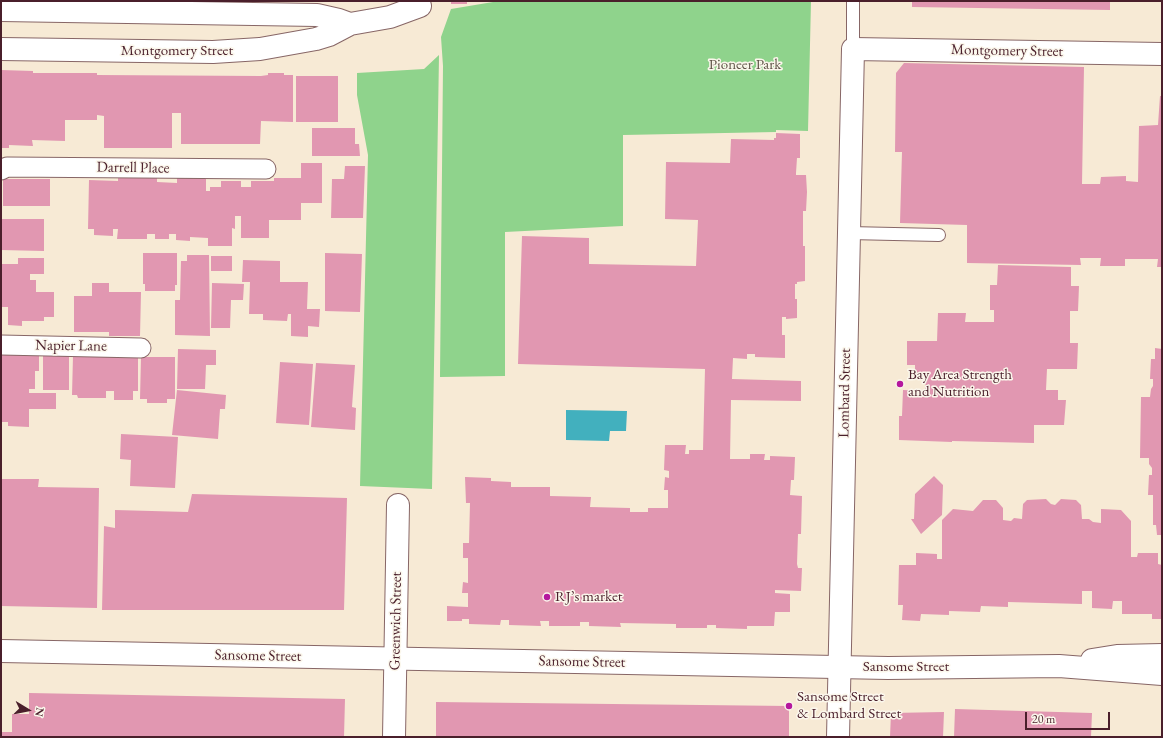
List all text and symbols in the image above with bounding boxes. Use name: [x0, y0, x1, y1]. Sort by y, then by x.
street label: Montgomery Street: [951, 41, 1063, 61]
street label: Montgomery Street: [121, 42, 233, 60]
park label: Pioneer Park: [709, 56, 781, 74]
street label: Darrell Place: [96, 158, 170, 178]
street label: Napier Lane: [35, 336, 107, 356]
street label: Lombard Street: [835, 348, 855, 438]
place label: Bay Area Strength and Nutrition: [908, 366, 1012, 401]
marker: Bay Area Strength and Nutrition: [895, 379, 905, 389]
street label: Greenwich Street: [386, 571, 406, 671]
place label: RJ’s market: [555, 588, 623, 606]
marker: RJ’s market: [542, 592, 552, 602]
street label: Sansome Street: [215, 646, 301, 666]
street label: Sansome Street: [539, 652, 625, 672]
street label: Sansome Street: [863, 658, 949, 676]
place label: Sansome Street & Lombard Street: [797, 688, 901, 723]
north arrow: [8, 690, 48, 730]
marker: Sansome Street & Lombard Street: [784, 701, 794, 711]
scale bar: [1027, 704, 1112, 730]
text: N: [32, 706, 47, 718]
text: 20 m: [1032, 711, 1055, 727]

